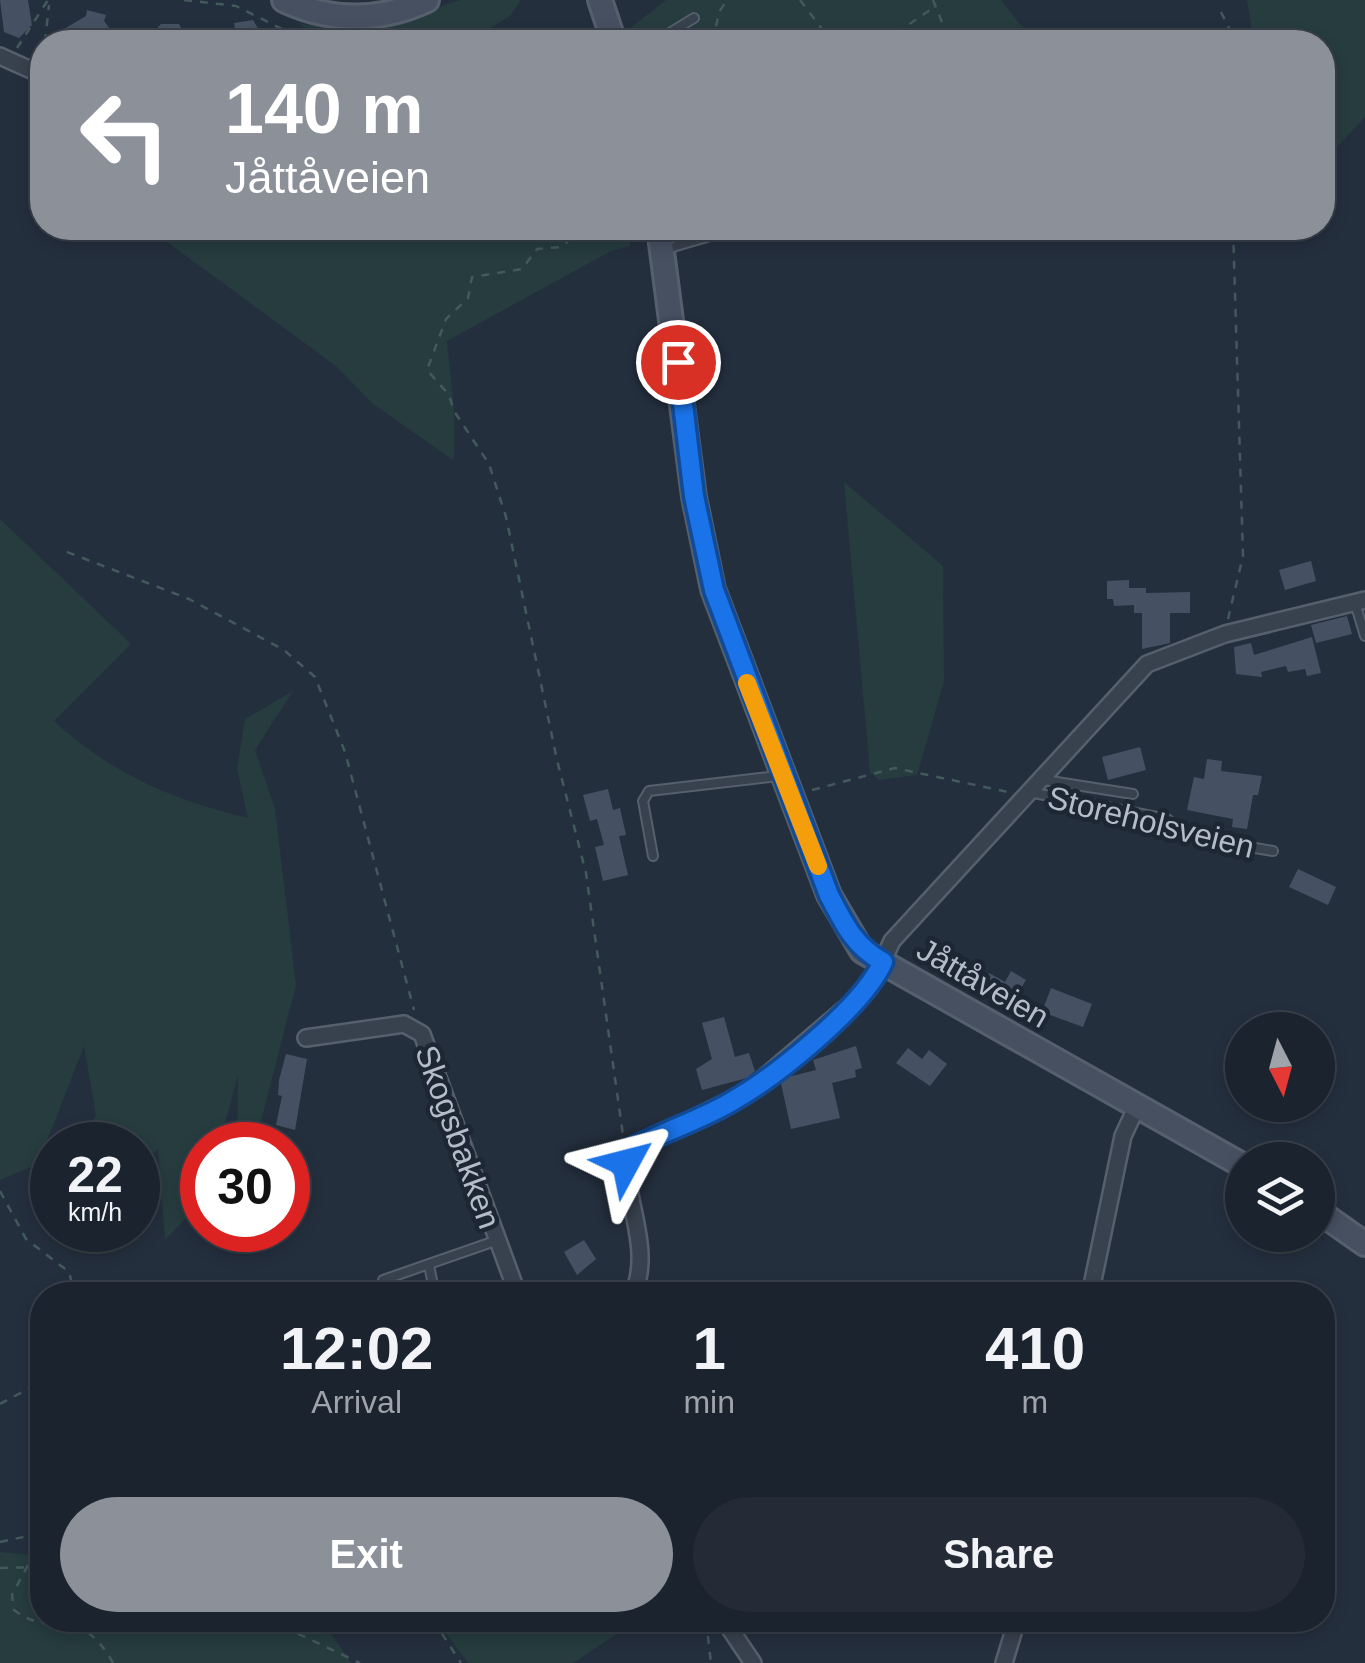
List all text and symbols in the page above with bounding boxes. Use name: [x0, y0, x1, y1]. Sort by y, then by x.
icon: left: [60, 70, 190, 200]
text: 140 m: [225, 70, 423, 148]
text: Jåttåveien: [225, 152, 430, 203]
pin: [636, 320, 721, 405]
icon: arrive: [651, 335, 706, 390]
street label: Storeholsveien: [1044, 779, 1258, 865]
street label: Jåttåveien: [911, 931, 1055, 1035]
north arrow: [1225, 1012, 1335, 1122]
map controls: [1225, 1012, 1335, 1252]
street label: Skogsbakken: [408, 1041, 508, 1233]
position arrow: [574, 1111, 678, 1215]
speed limit sign: 30: [180, 1122, 310, 1252]
button: layers: [1225, 1142, 1335, 1252]
text: 22: [67, 1147, 123, 1203]
text: km/h: [68, 1198, 122, 1226]
text: 12:02: [280, 1315, 433, 1382]
text: 1: [692, 1315, 726, 1382]
text: 410: [985, 1315, 1085, 1382]
text: Arrival: [311, 1384, 402, 1420]
text: min: [683, 1384, 735, 1420]
text: m: [1022, 1384, 1048, 1420]
button: Exit: [60, 1497, 673, 1612]
button: Share: [693, 1497, 1305, 1612]

